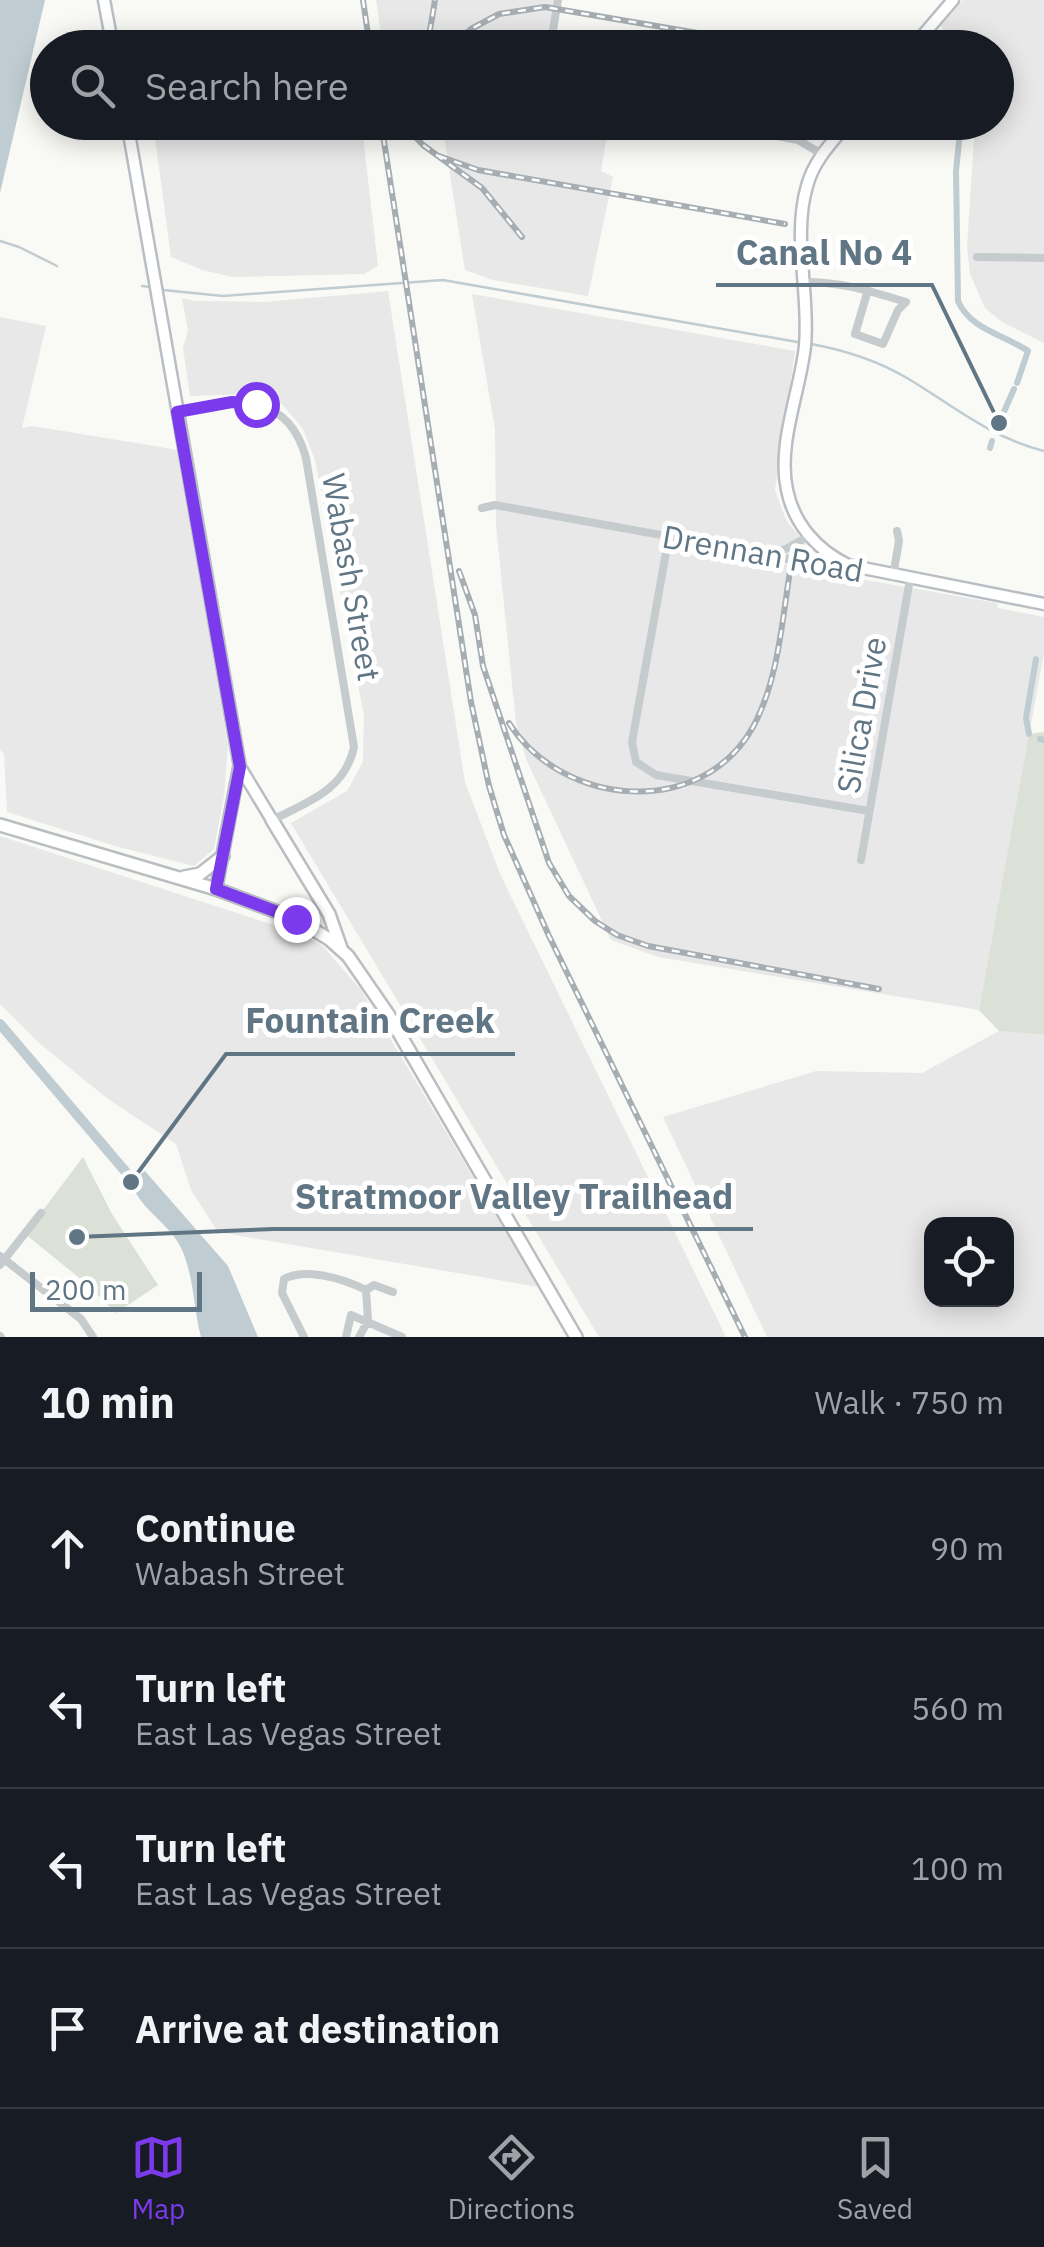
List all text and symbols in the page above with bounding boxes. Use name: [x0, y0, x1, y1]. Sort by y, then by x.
search box: [30, 30, 1014, 140]
icon: search: [65, 58, 120, 113]
text: Search here: [145, 61, 349, 110]
callout: Canal No 4: [716, 220, 932, 285]
text: Canal No 4: [736, 229, 912, 275]
route start: [234, 382, 280, 428]
street label: Wabash Street: [313, 470, 391, 684]
street label: Drennan Road: [659, 515, 867, 591]
street label: Silica Drive: [827, 633, 895, 797]
route end: [274, 897, 320, 943]
callout: Fountain Creek: [226, 989, 515, 1054]
text: Fountain Creek: [245, 997, 496, 1043]
callout: Stratmoor Valley Trailhead: [274, 1164, 753, 1229]
text: Stratmoor Valley Trailhead: [295, 1173, 733, 1219]
map controls: [924, 1217, 1014, 1307]
button: locate: [924, 1217, 1014, 1307]
scale bar: [30, 1267, 202, 1312]
text: 200 m: [45, 1271, 126, 1308]
text: 10 min: [40, 1375, 175, 1430]
text: Walk · 750 m: [815, 1381, 1004, 1423]
text: Continue: [135, 1503, 296, 1552]
icon: ahead: [40, 1521, 95, 1576]
text: 90 m: [930, 1527, 1004, 1569]
text: Wabash Street: [135, 1552, 345, 1594]
text: Turn left: [135, 1663, 286, 1712]
icon: left: [40, 1681, 95, 1736]
text: 560 m: [911, 1687, 1004, 1729]
text: East Las Vegas Street: [135, 1712, 442, 1754]
text: Turn left: [135, 1823, 286, 1872]
icon: left: [40, 1841, 95, 1896]
text: 100 m: [911, 1847, 1004, 1889]
text: East Las Vegas Street: [135, 1872, 442, 1914]
icon: arrive: [40, 2001, 95, 2056]
text: Arrive at destination: [135, 2004, 500, 2053]
tab: Map: [131, 2130, 186, 2227]
tab: Directions: [448, 2130, 575, 2227]
tab: Saved: [837, 2130, 913, 2227]

